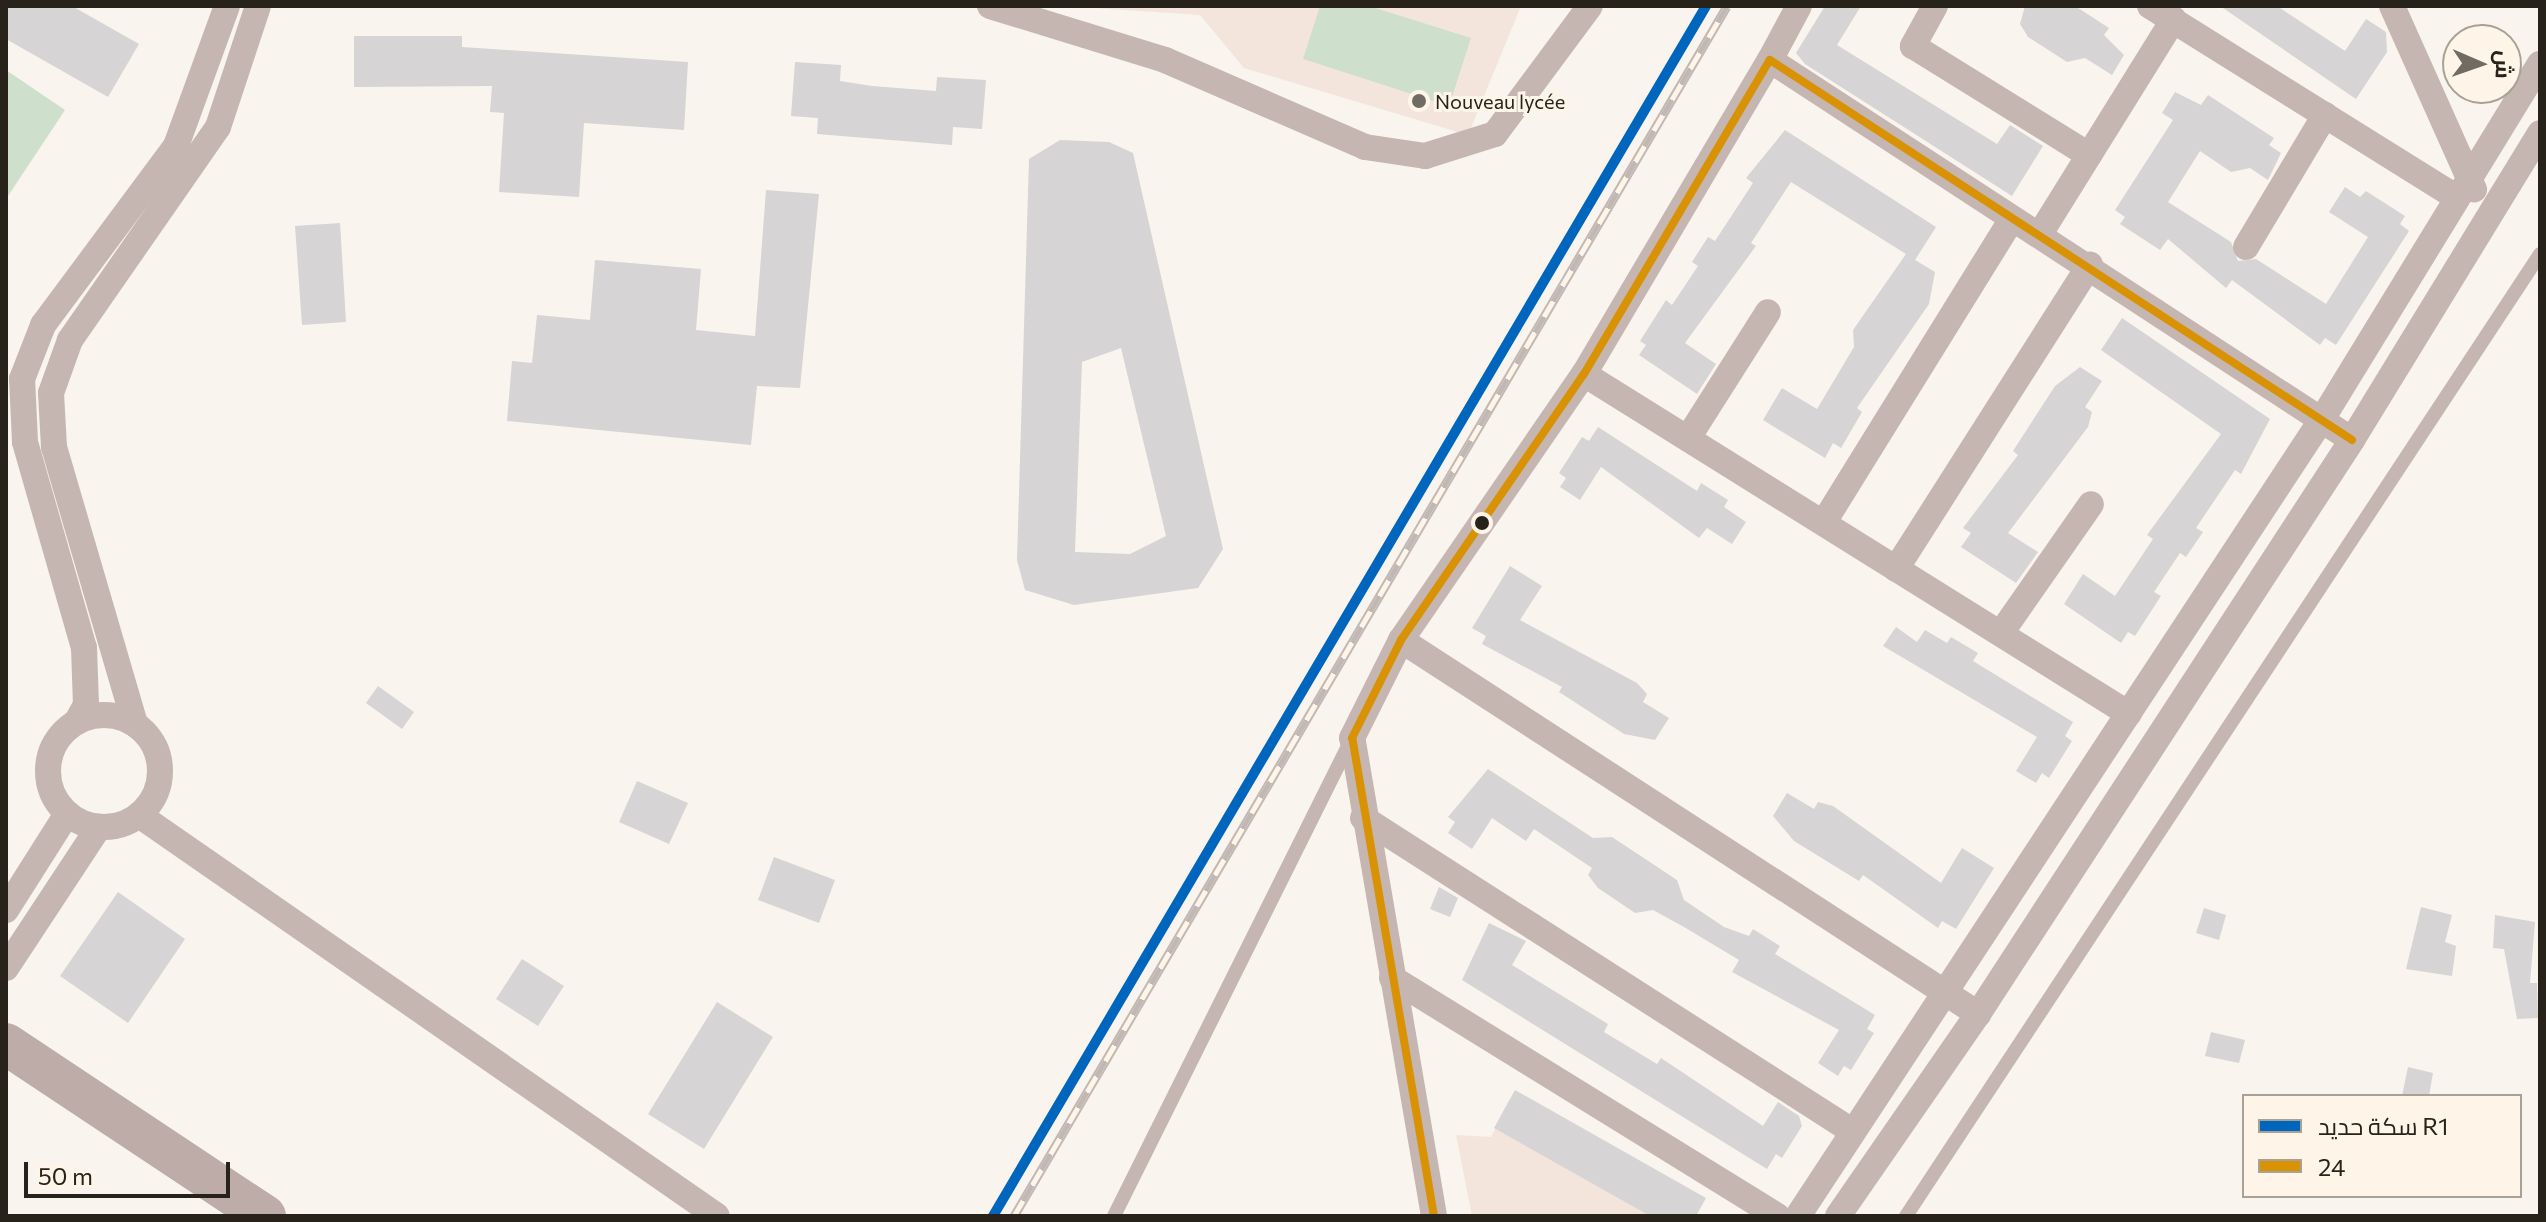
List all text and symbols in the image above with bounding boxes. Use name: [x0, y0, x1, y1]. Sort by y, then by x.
north arrow: [2442, 24, 2522, 104]
text: ش: [2491, 50, 2518, 79]
place label: Nouveau lycée: [1435, 89, 1565, 113]
marker: Nouveau lycée: [1410, 92, 1428, 110]
unlabelled marker: [1474, 515, 1490, 531]
legend: [2242, 1094, 2522, 1198]
text: سكة حديد R1: [2318, 1111, 2448, 1140]
scale bar: [28, 1146, 234, 1196]
text: 24: [2318, 1152, 2345, 1181]
text: 50 m: [38, 1161, 93, 1190]

